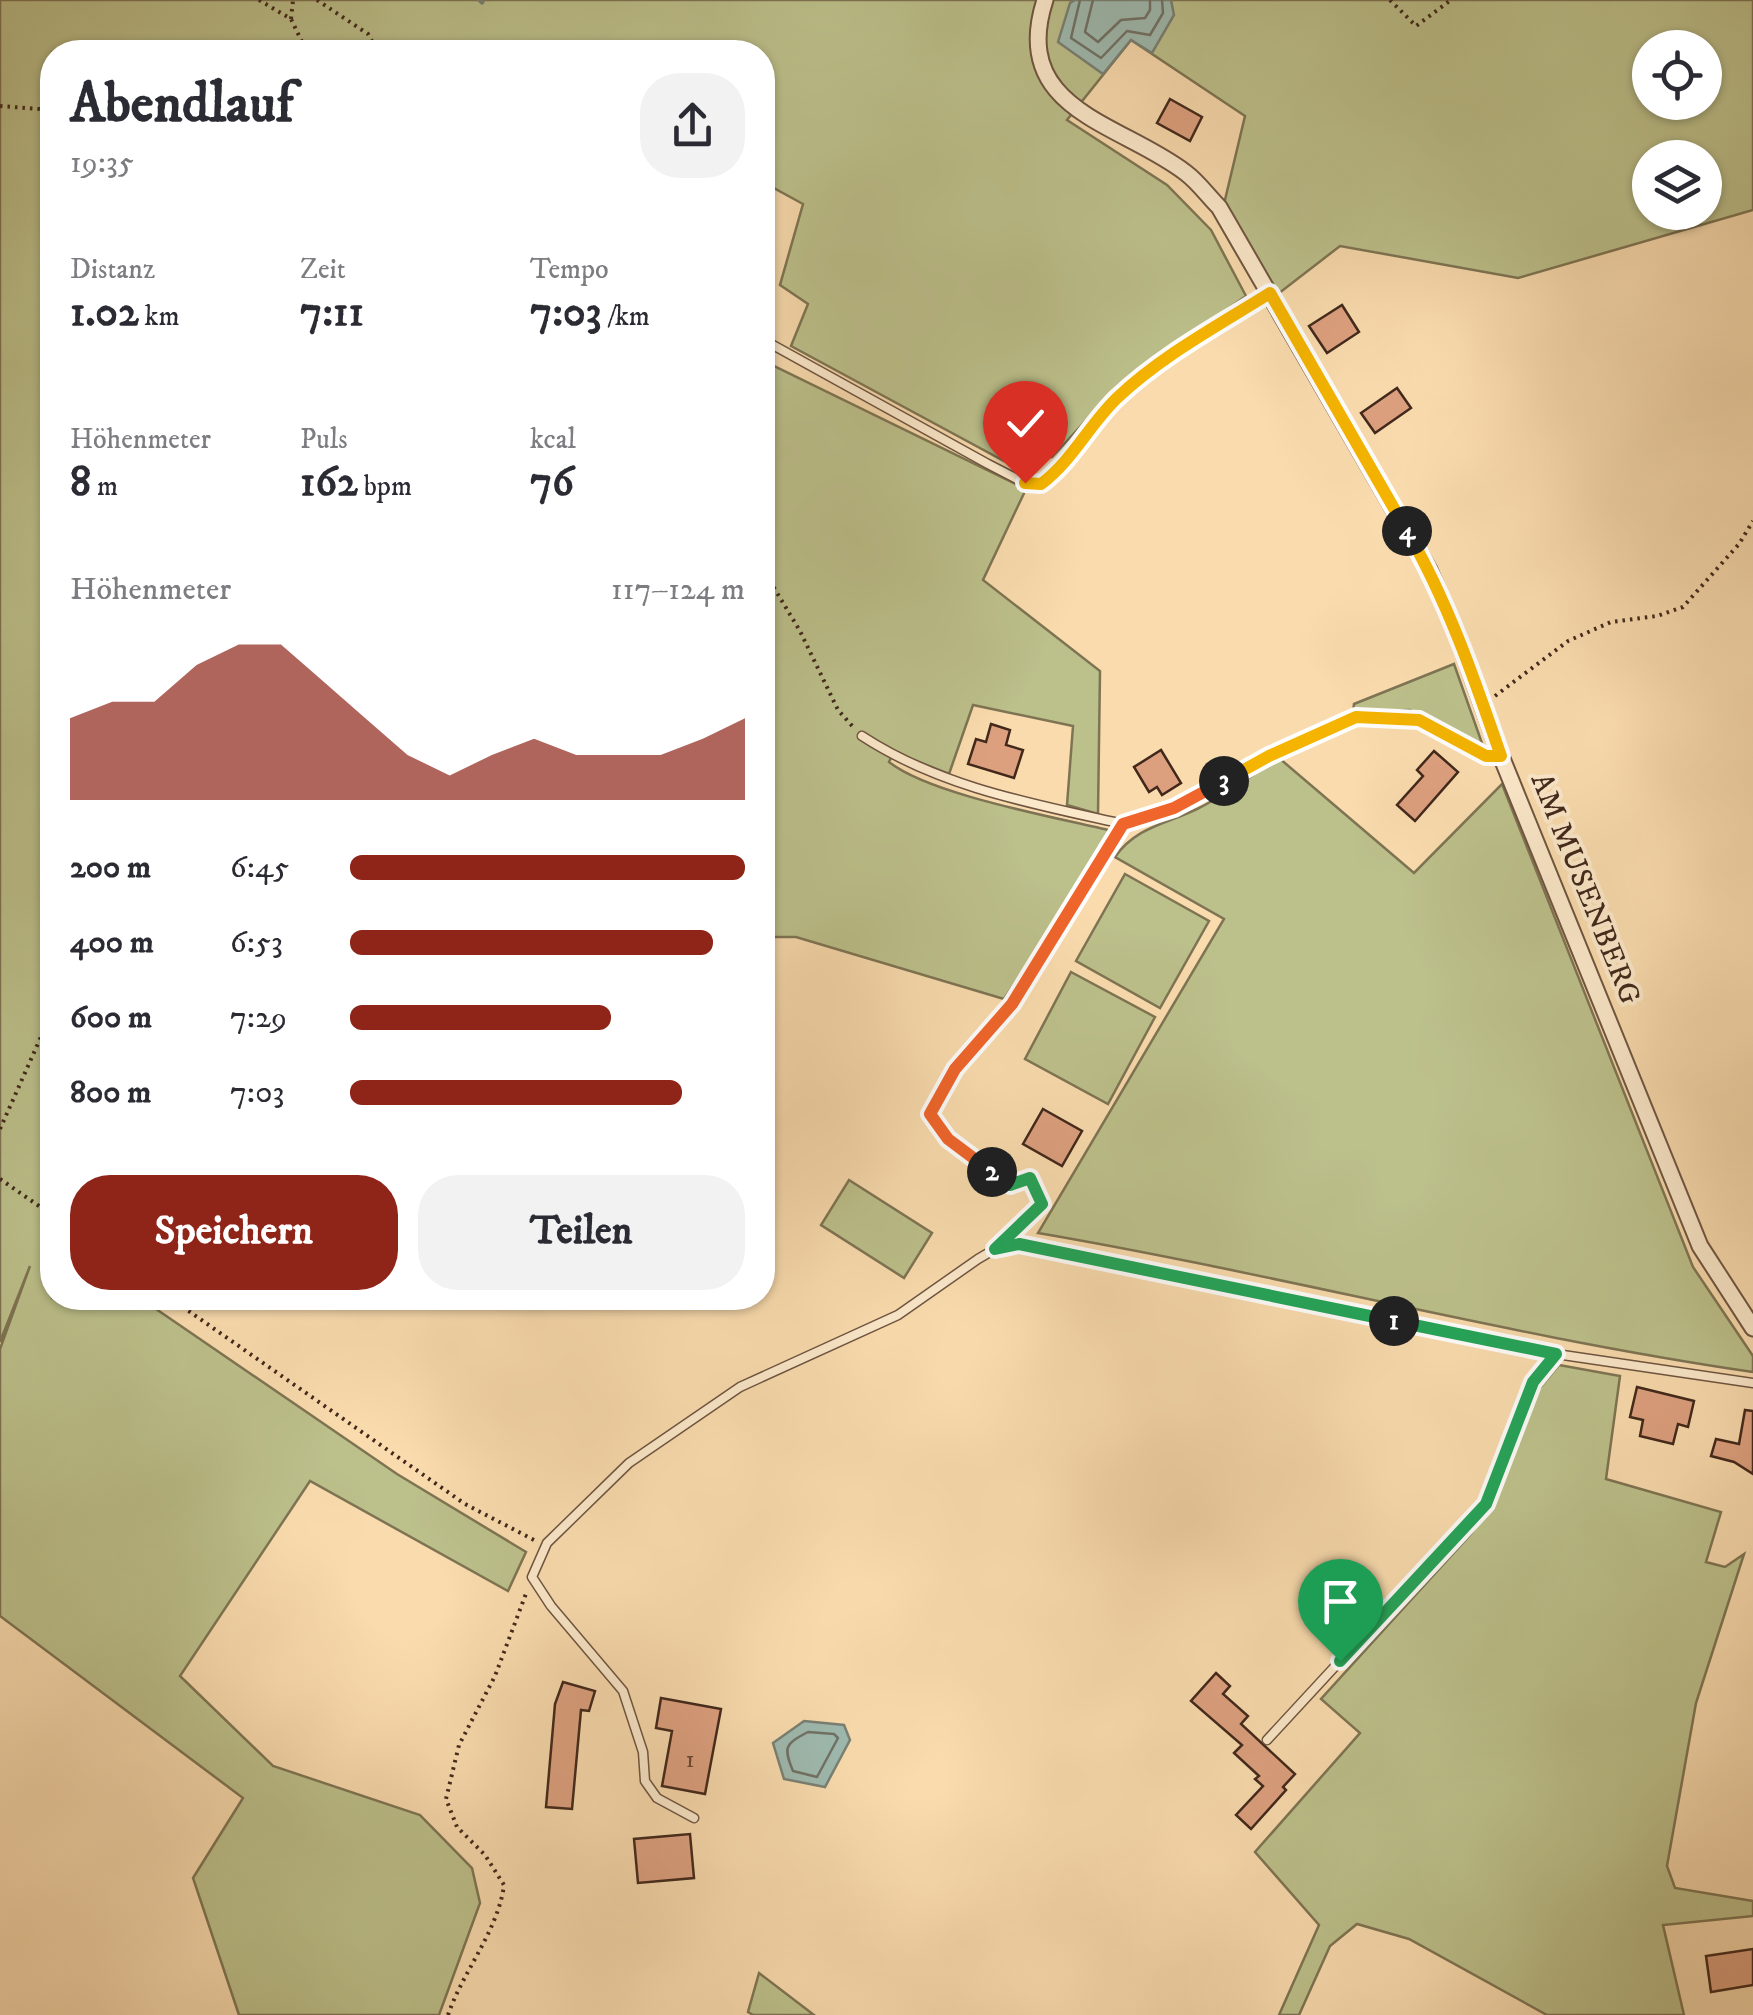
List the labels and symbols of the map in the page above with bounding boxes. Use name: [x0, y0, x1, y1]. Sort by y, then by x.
pin: [983, 381, 1068, 484]
pin: 4: [1382, 506, 1432, 556]
pin: 3: [1199, 756, 1249, 806]
street label: AM MUSENBERG: [1522, 768, 1648, 1010]
pin: 2: [967, 1147, 1017, 1197]
pin: 1: [1369, 1296, 1419, 1346]
pin: [1298, 1559, 1383, 1662]
house number: 1: [685, 1744, 695, 1775]

